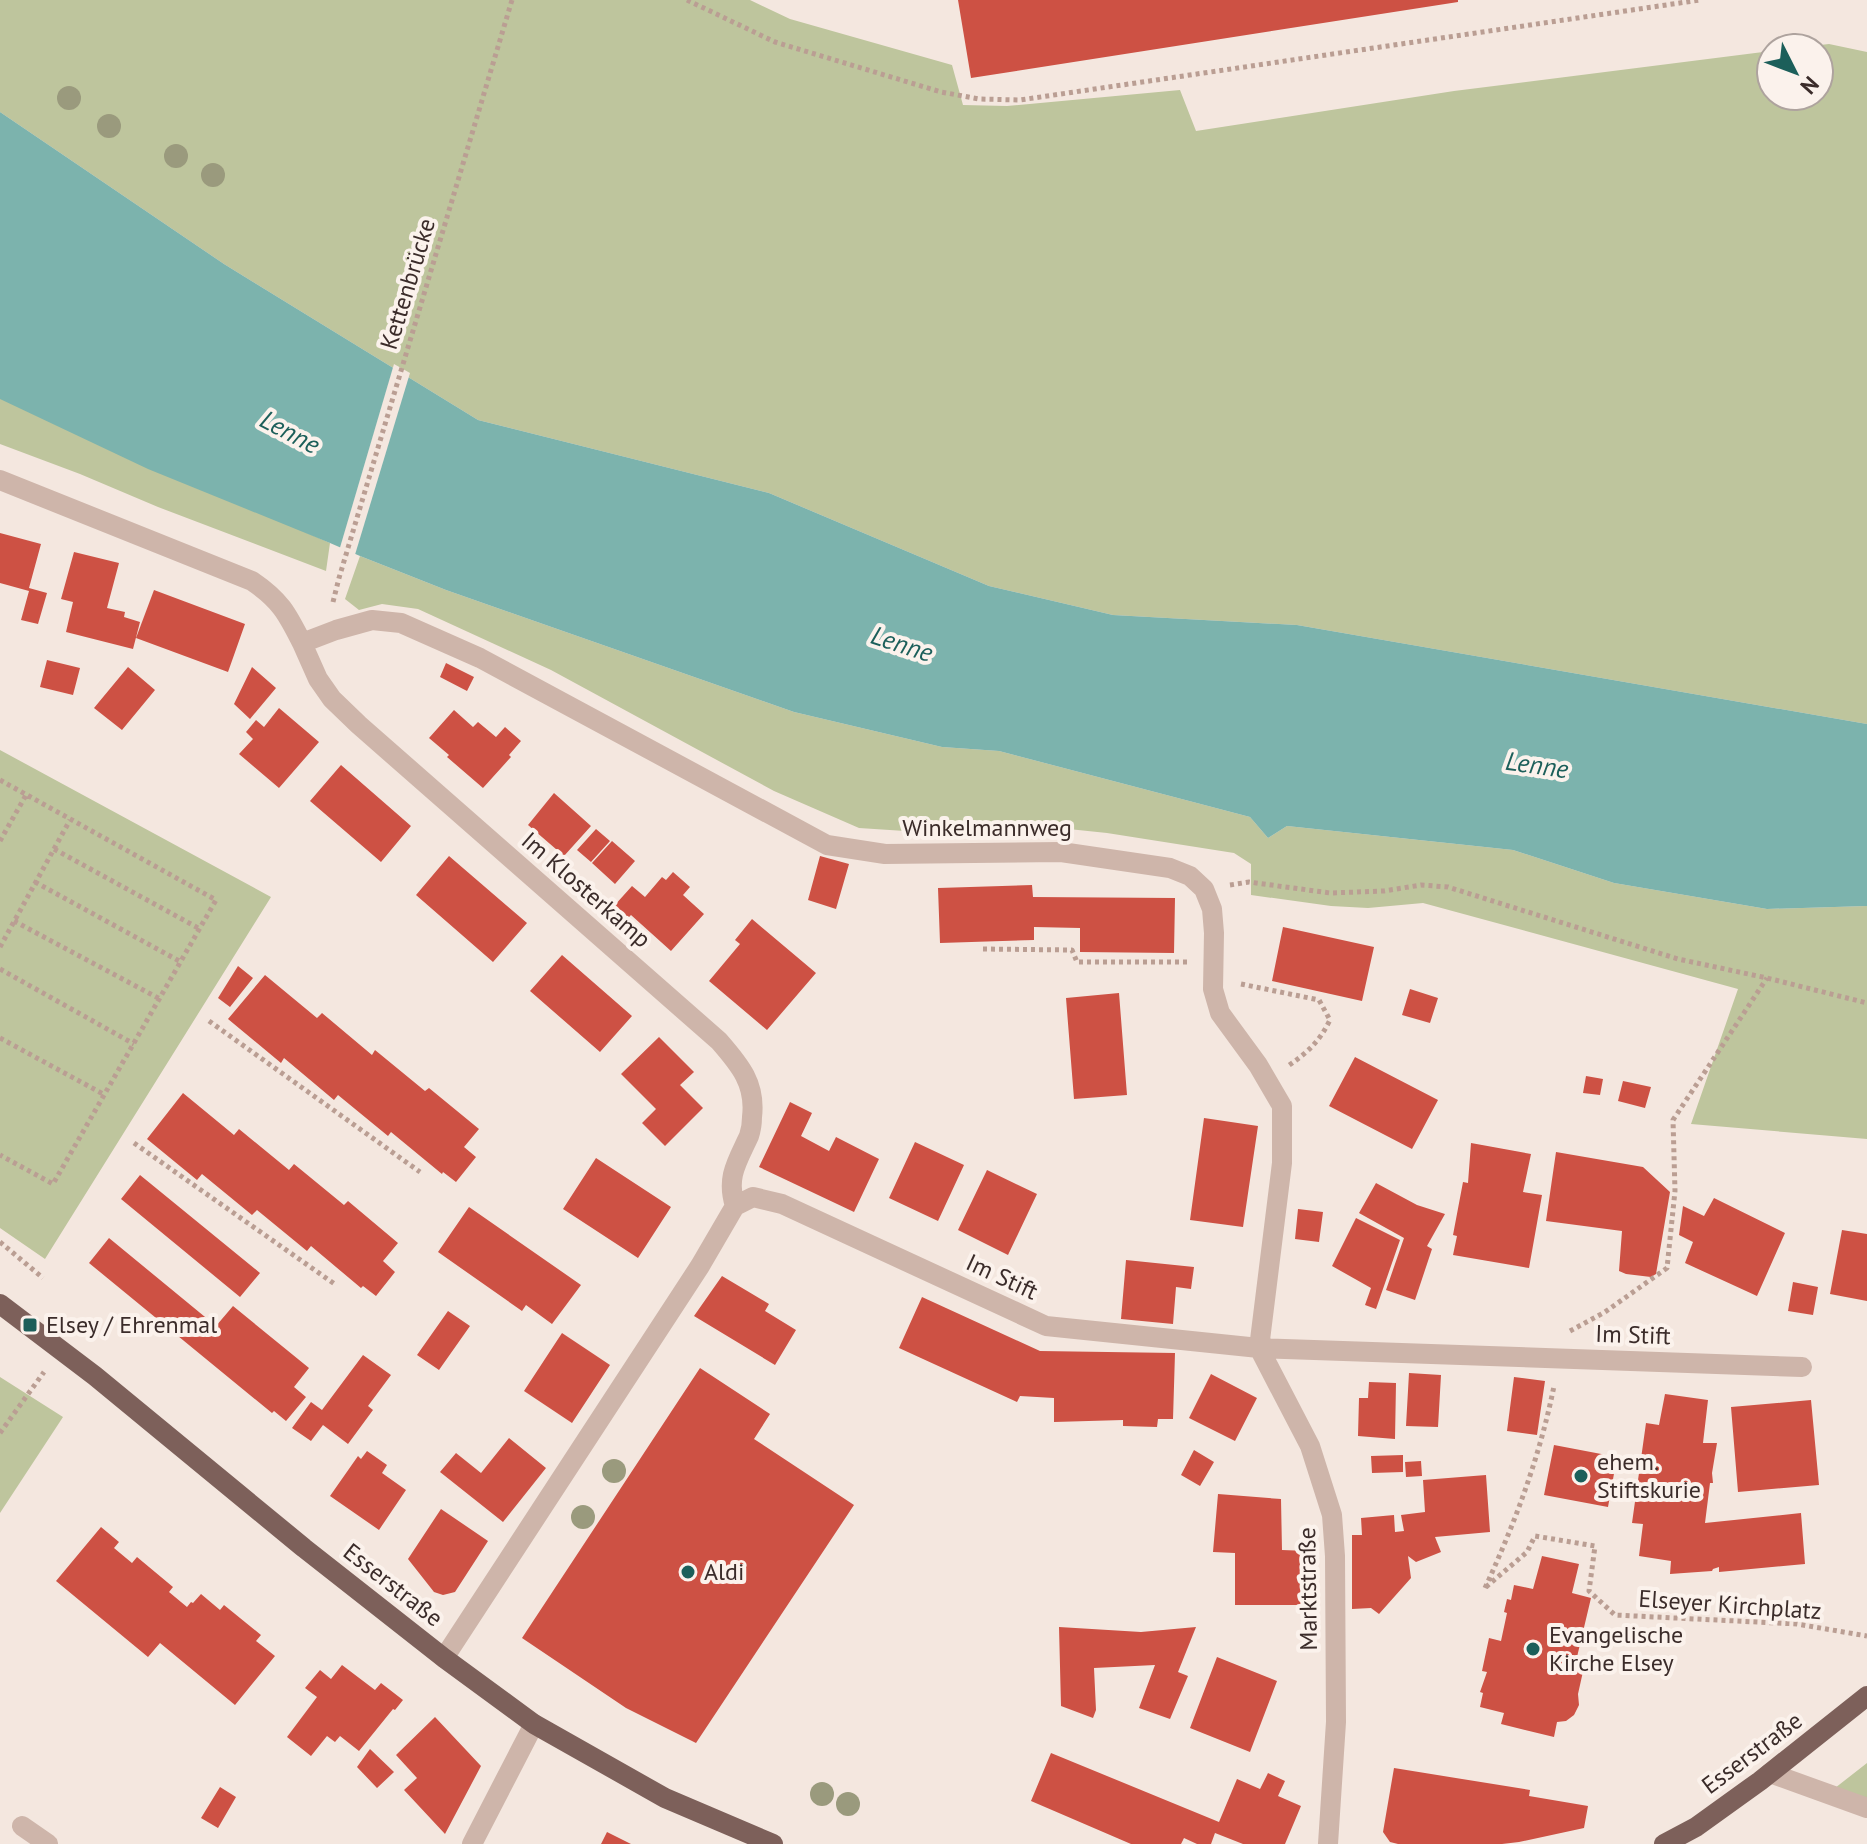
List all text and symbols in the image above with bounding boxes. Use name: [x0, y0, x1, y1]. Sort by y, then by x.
north arrow: [1755, 32, 1835, 112]
text: N: [1795, 71, 1825, 100]
street label: Kettenbrücke: [373, 215, 442, 353]
water label: Lenne: [255, 402, 326, 461]
water label: Lenne: [867, 618, 937, 669]
water label: Lenne: [1504, 744, 1571, 785]
street label: Winkelmannweg: [902, 812, 1072, 843]
street label: Im Klosterkamp: [515, 825, 657, 954]
street label: Im Stift: [961, 1247, 1043, 1307]
place label: Elsey / Ehrenmal: [46, 1309, 217, 1340]
marker: Elsey / Ehrenmal: [21, 1316, 39, 1334]
street label: Im Stift: [1595, 1318, 1671, 1351]
place label: ehem. Stiftskurie: [1597, 1446, 1701, 1505]
marker: ehem. Stiftskurie: [1572, 1467, 1590, 1485]
street label: Marktstraße: [1291, 1527, 1324, 1651]
street label: Esserstraße: [337, 1536, 449, 1633]
place label: Aldi: [704, 1556, 744, 1587]
marker: Aldi: [679, 1563, 697, 1581]
street label: Elseyer Kirchplatz: [1638, 1583, 1823, 1626]
place label: Evangelische Kirche Elsey: [1549, 1619, 1683, 1678]
marker: Evangelische Kirche Elsey: [1524, 1640, 1542, 1658]
street label: Esserstraße: [1695, 1705, 1808, 1801]

